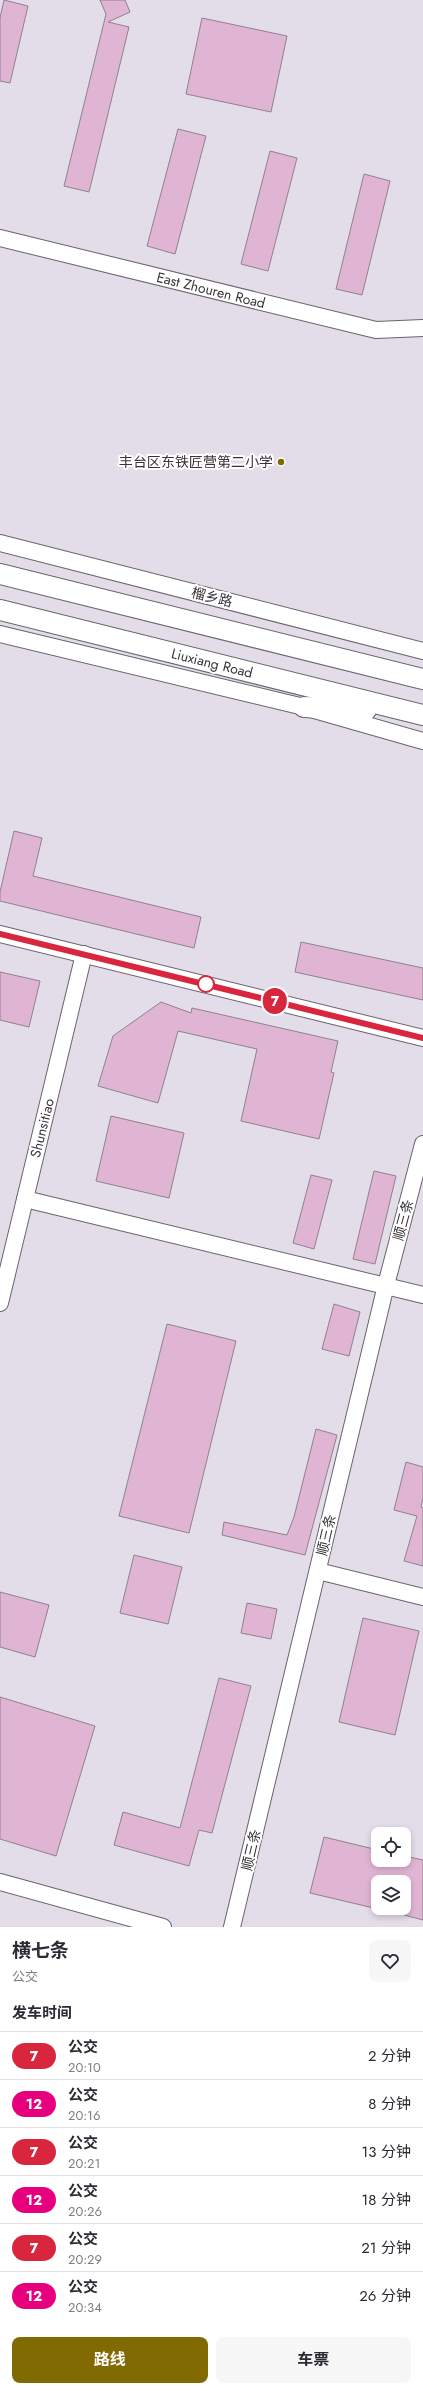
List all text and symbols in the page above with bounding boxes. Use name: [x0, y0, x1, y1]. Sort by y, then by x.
street label: East Zhouren Road: [155, 267, 267, 313]
place label: 丰台区东铁匠营第二小学: [119, 452, 273, 472]
marker: 丰台区东铁匠营第二小学: [276, 457, 286, 467]
street label: 榴乡路: [189, 582, 235, 612]
street label: Liuxiang Road: [169, 643, 255, 683]
unlabelled marker: [197, 975, 215, 993]
line badge: 7: [262, 988, 288, 1014]
text: 7: [271, 991, 279, 1011]
street label: Shunsitiao: [25, 1096, 59, 1160]
street label: 顺三条: [388, 1197, 418, 1243]
street label: 顺三条: [312, 1512, 340, 1558]
street label: 顺三条: [237, 1827, 265, 1873]
map controls: [371, 1827, 411, 1915]
button: locate: [371, 1827, 411, 1867]
button: layers: [371, 1875, 411, 1915]
text: 横七条: [12, 1937, 69, 1964]
button: heart: [369, 1940, 411, 1982]
text: 公交: [12, 1967, 38, 1986]
text: 发车时间: [12, 2002, 72, 2024]
text: 公交: [68, 2036, 98, 2058]
text: 2 分钟: [368, 2045, 411, 2067]
text: 7: [30, 2046, 38, 2066]
text: 20:10: [68, 2058, 101, 2077]
text: 公交: [68, 2084, 98, 2106]
text: 8 分钟: [368, 2093, 411, 2115]
text: 12: [26, 2094, 42, 2114]
text: 20:16: [68, 2106, 100, 2125]
text: 公交: [68, 2132, 98, 2154]
text: 13 分钟: [362, 2141, 411, 2163]
text: 7: [30, 2142, 38, 2162]
text: 20:21: [68, 2154, 100, 2173]
text: 公交: [68, 2180, 98, 2202]
text: 18 分钟: [362, 2189, 411, 2211]
text: 12: [26, 2190, 42, 2210]
text: 20:26: [68, 2202, 102, 2221]
text: 公交: [68, 2228, 98, 2250]
text: 21 分钟: [361, 2237, 411, 2259]
text: 7: [30, 2238, 38, 2258]
text: 20:29: [68, 2250, 102, 2269]
text: 公交: [68, 2276, 98, 2298]
text: 26 分钟: [359, 2285, 411, 2307]
text: 12: [26, 2286, 42, 2306]
text: 20:34: [68, 2298, 102, 2317]
button: 路线: [12, 2337, 208, 2383]
button: 车票: [216, 2337, 411, 2383]

